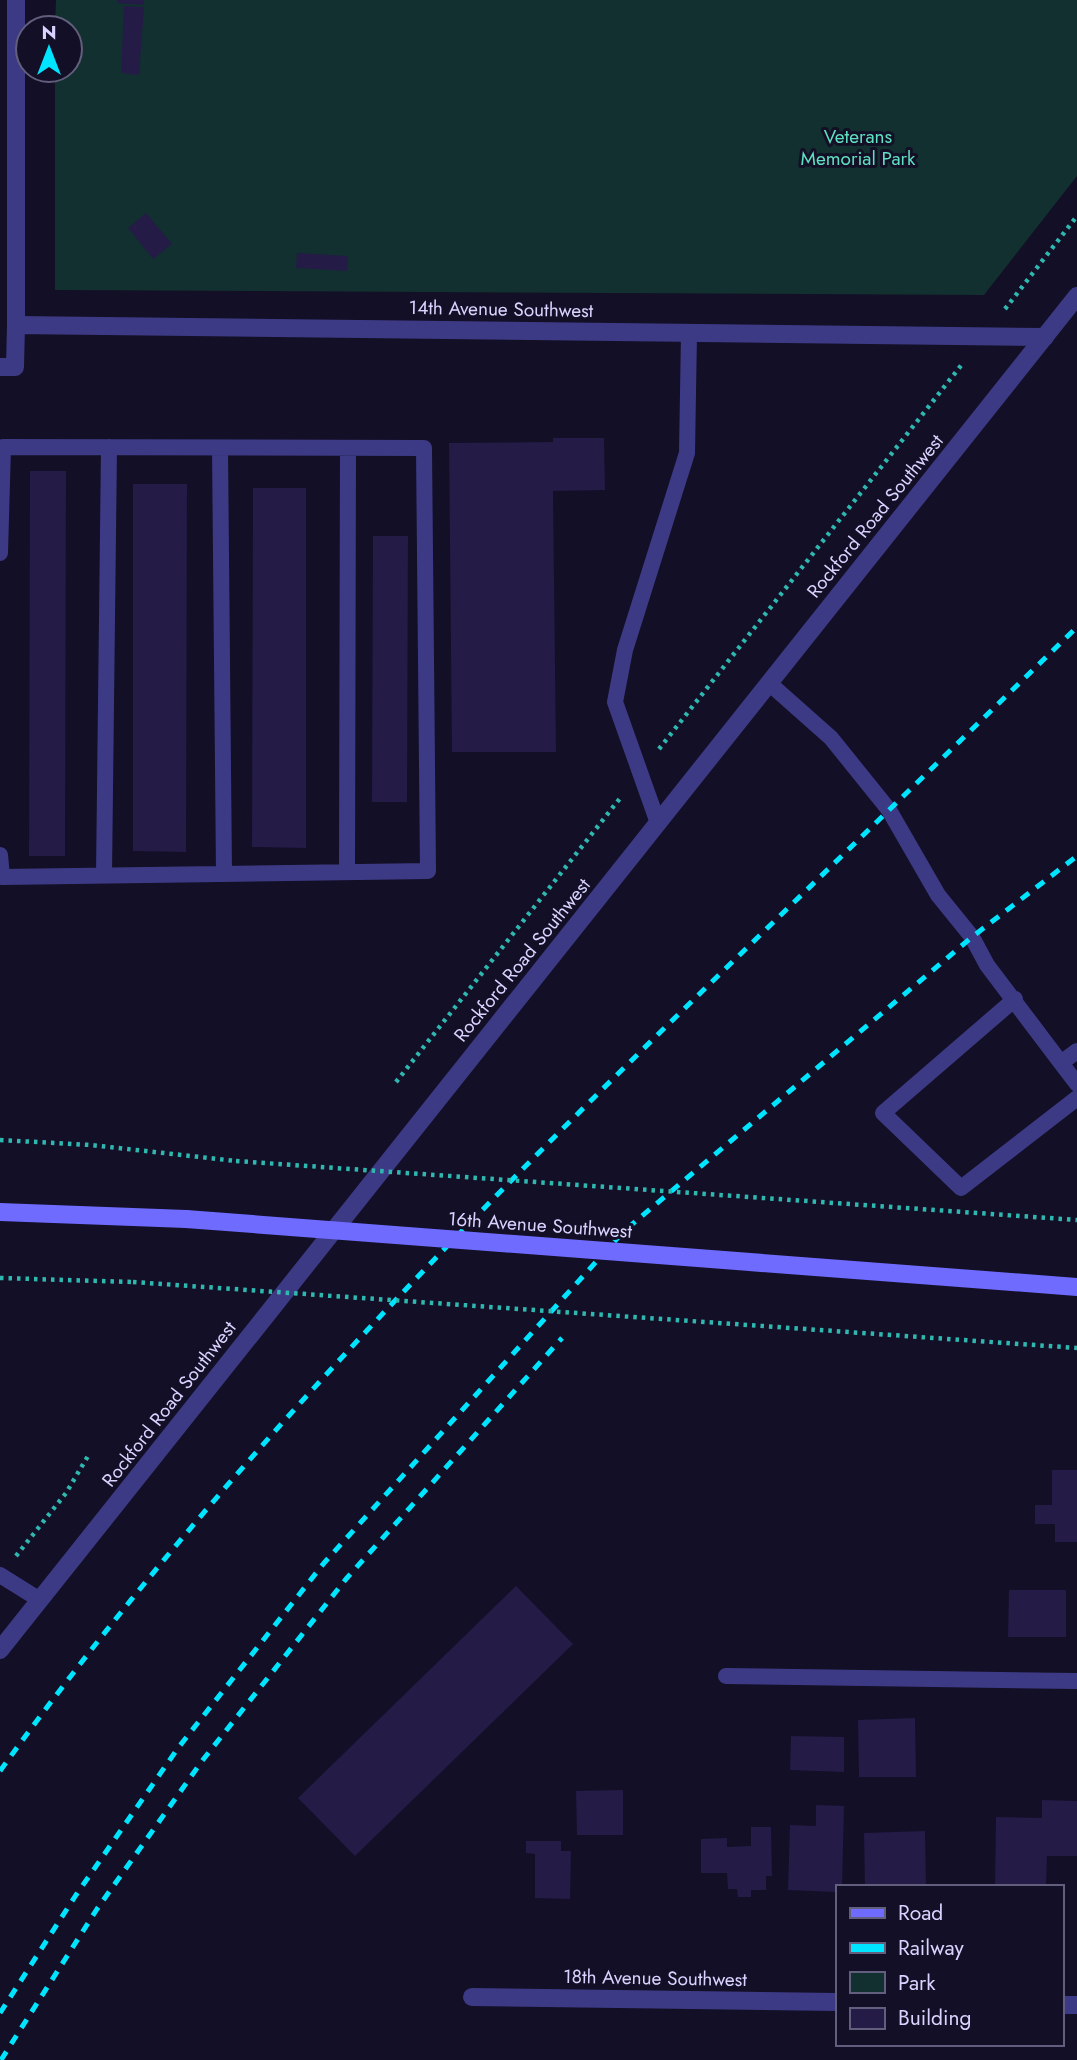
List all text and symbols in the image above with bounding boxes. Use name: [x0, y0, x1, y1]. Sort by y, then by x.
north arrow: [14, 14, 84, 84]
text: N: [41, 19, 57, 46]
park label: Veterans Memorial Park: [801, 123, 916, 172]
street label: 14th Avenue Southwest: [408, 294, 594, 324]
street label: Rockford Road Southwest: [800, 428, 950, 604]
street label: Rockford Road Southwest: [447, 872, 597, 1048]
street label: 16th Avenue Southwest: [447, 1205, 633, 1245]
street label: Rockford Road Southwest: [96, 1315, 243, 1493]
legend: [836, 1885, 1063, 2046]
text: Road: [898, 1898, 943, 1928]
text: Railway: [898, 1933, 964, 1963]
street label: 18th Avenue Southwest: [563, 1963, 748, 1993]
text: Park: [898, 1968, 936, 1998]
text: Building: [898, 2003, 971, 2033]

